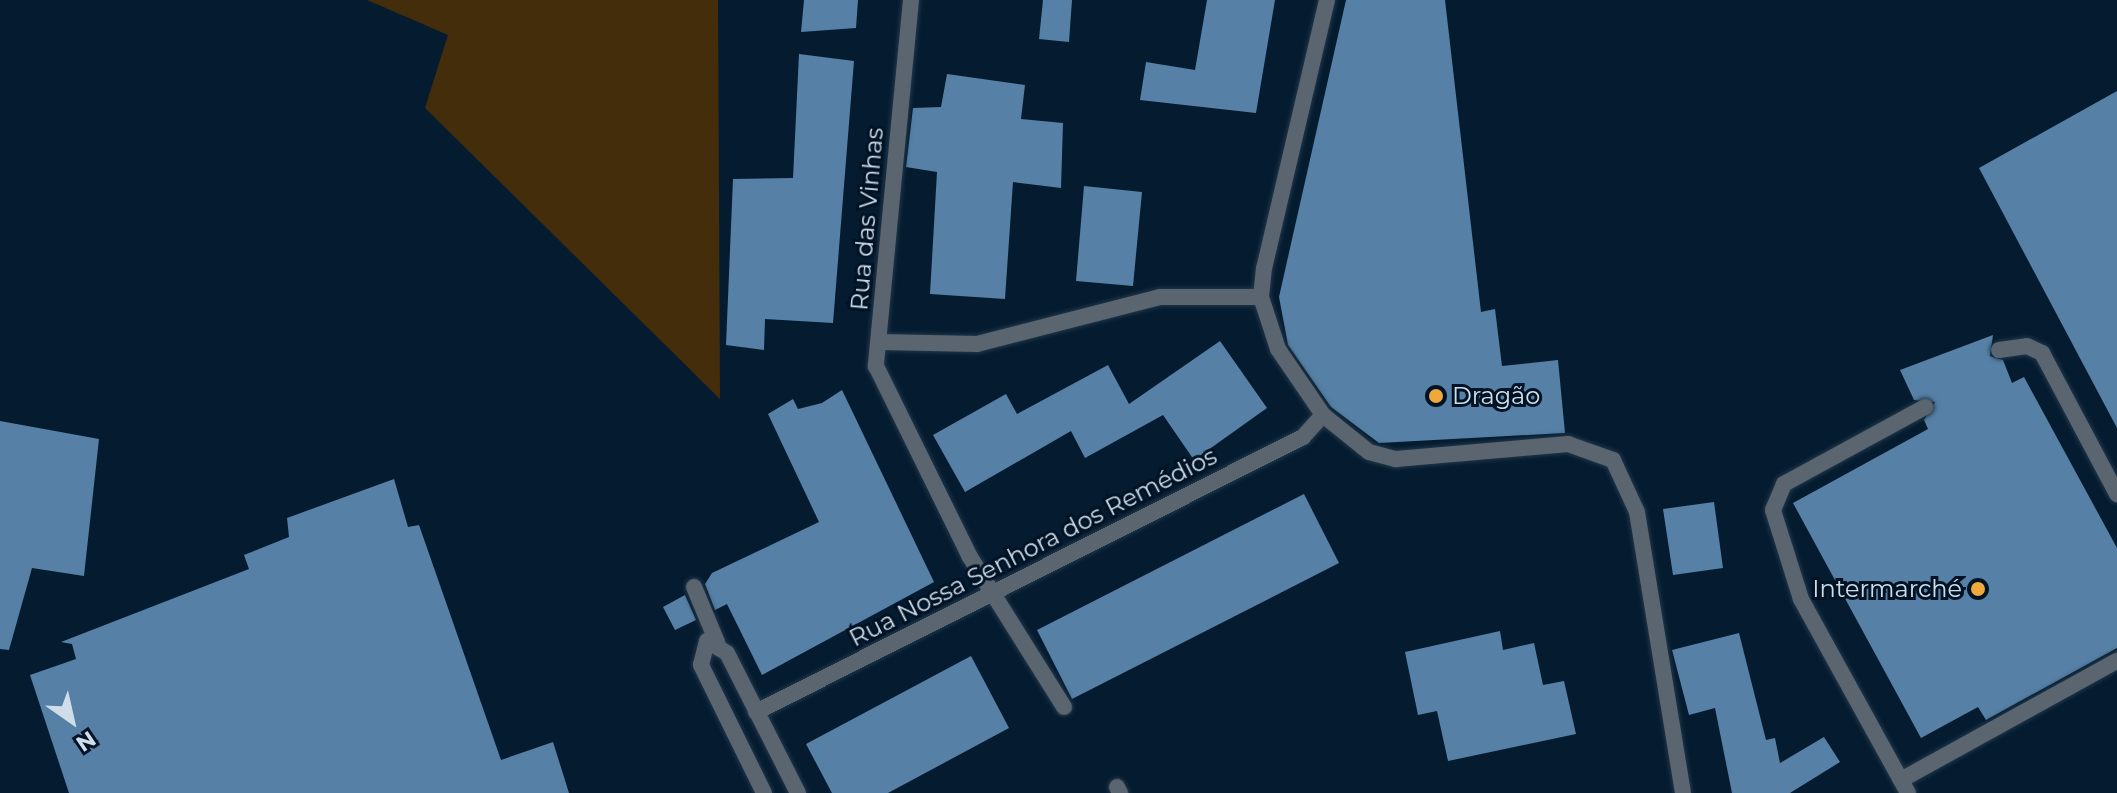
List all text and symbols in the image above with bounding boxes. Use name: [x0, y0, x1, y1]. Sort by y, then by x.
street label: Rua das Vinhas: [845, 126, 889, 312]
place label: Dragão: [1452, 382, 1540, 410]
marker: Dragão: [1427, 387, 1445, 405]
street label: Rua Nossa Senhora dos Remédios: [844, 441, 1222, 653]
place label: Intermarché: [1812, 575, 1962, 603]
marker: Intermarché: [1969, 580, 1987, 598]
north arrow: [32, 681, 112, 761]
text: N: [71, 725, 101, 757]

